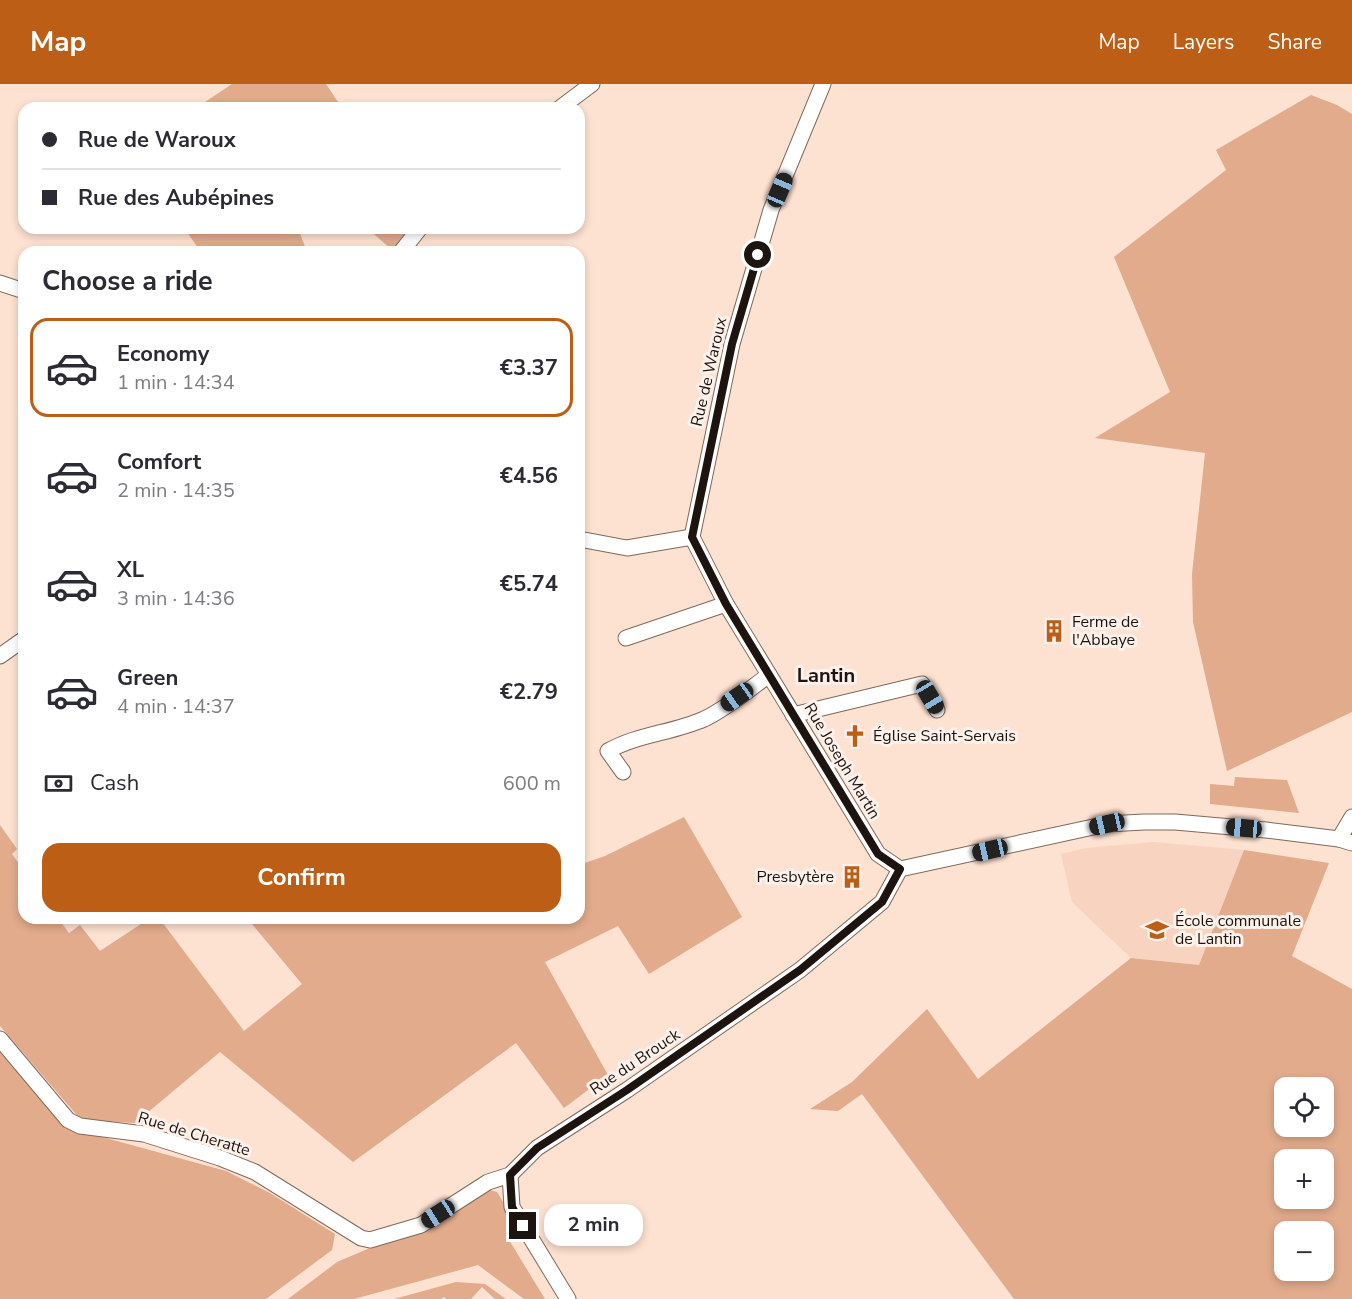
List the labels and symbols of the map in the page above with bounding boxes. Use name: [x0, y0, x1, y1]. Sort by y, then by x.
car: [765, 170, 795, 210]
route start: [744, 241, 771, 268]
street label: Rue de Waroux: [686, 315, 732, 429]
place label: Ferme de l'Abbaye: [1072, 611, 1139, 651]
building icon: Ferme de l'Abbaye: [1041, 618, 1067, 644]
district label: Lantin: [797, 662, 855, 689]
car: [913, 677, 947, 717]
car: [717, 679, 757, 715]
street label: Rue Joseph Martin: [799, 699, 885, 823]
church icon: Église Saint-Servais: [842, 723, 868, 749]
place label: Église Saint-Servais: [873, 725, 1016, 747]
car: [1087, 811, 1127, 837]
car: [1225, 817, 1263, 839]
car: [970, 837, 1010, 863]
building icon: Presbytère: [839, 864, 865, 890]
place label: Presbytère: [756, 866, 834, 888]
place label: École communale de Lantin: [1175, 910, 1301, 950]
school or university icon: École communale de Lantin: [1144, 917, 1170, 943]
street label: Rue du Brouck: [586, 1023, 685, 1100]
street label: Rue de Cheratte: [135, 1106, 253, 1162]
car: [418, 1197, 458, 1231]
callout: 2 min: [544, 1205, 643, 1247]
route end: [509, 1212, 536, 1239]

